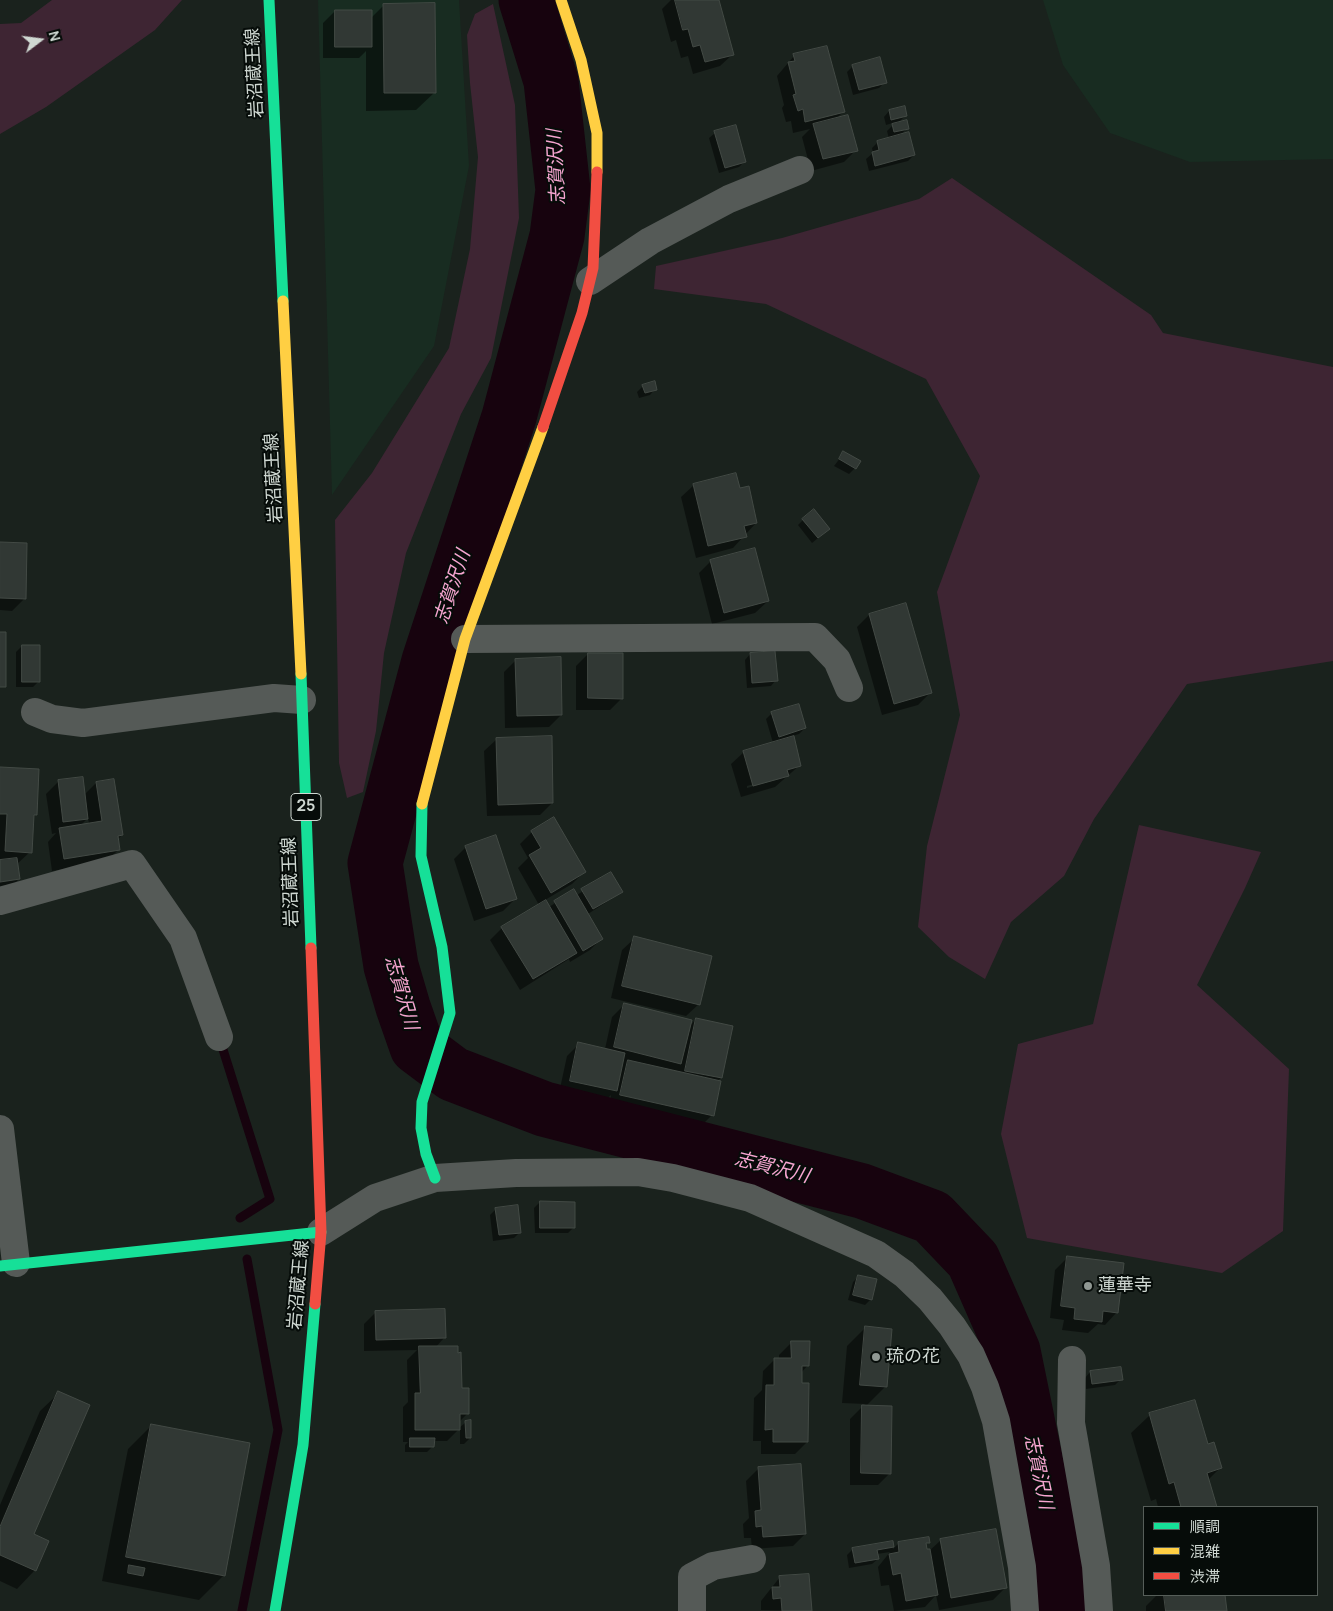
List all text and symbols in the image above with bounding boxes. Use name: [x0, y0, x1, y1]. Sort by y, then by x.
north arrow: [15, 15, 65, 65]
street label: 岩沼蔵王線: [242, 27, 268, 119]
text: N: [44, 29, 65, 43]
water label: 志賀沢川: [544, 128, 570, 206]
street label: 岩沼蔵王線: [261, 432, 287, 524]
water label: 志賀沢川: [430, 547, 476, 627]
road number: 25: [291, 794, 321, 820]
street label: 岩沼蔵王線: [279, 837, 303, 927]
water label: 志賀沢川: [380, 953, 422, 1033]
water label: 志賀沢川: [732, 1148, 812, 1188]
street label: 岩沼蔵王線: [284, 1239, 314, 1331]
place label: 蓮華寺: [1098, 1275, 1152, 1297]
marker: 蓮華寺: [1082, 1280, 1094, 1292]
place label: 琉の花: [886, 1346, 940, 1368]
marker: 琉の花: [870, 1351, 882, 1363]
water label: 志賀沢川: [1019, 1432, 1057, 1512]
legend: [1143, 1506, 1318, 1596]
text: 順調: [1190, 1516, 1220, 1537]
text: 混雑: [1190, 1541, 1220, 1562]
text: 渋滞: [1190, 1566, 1220, 1587]

